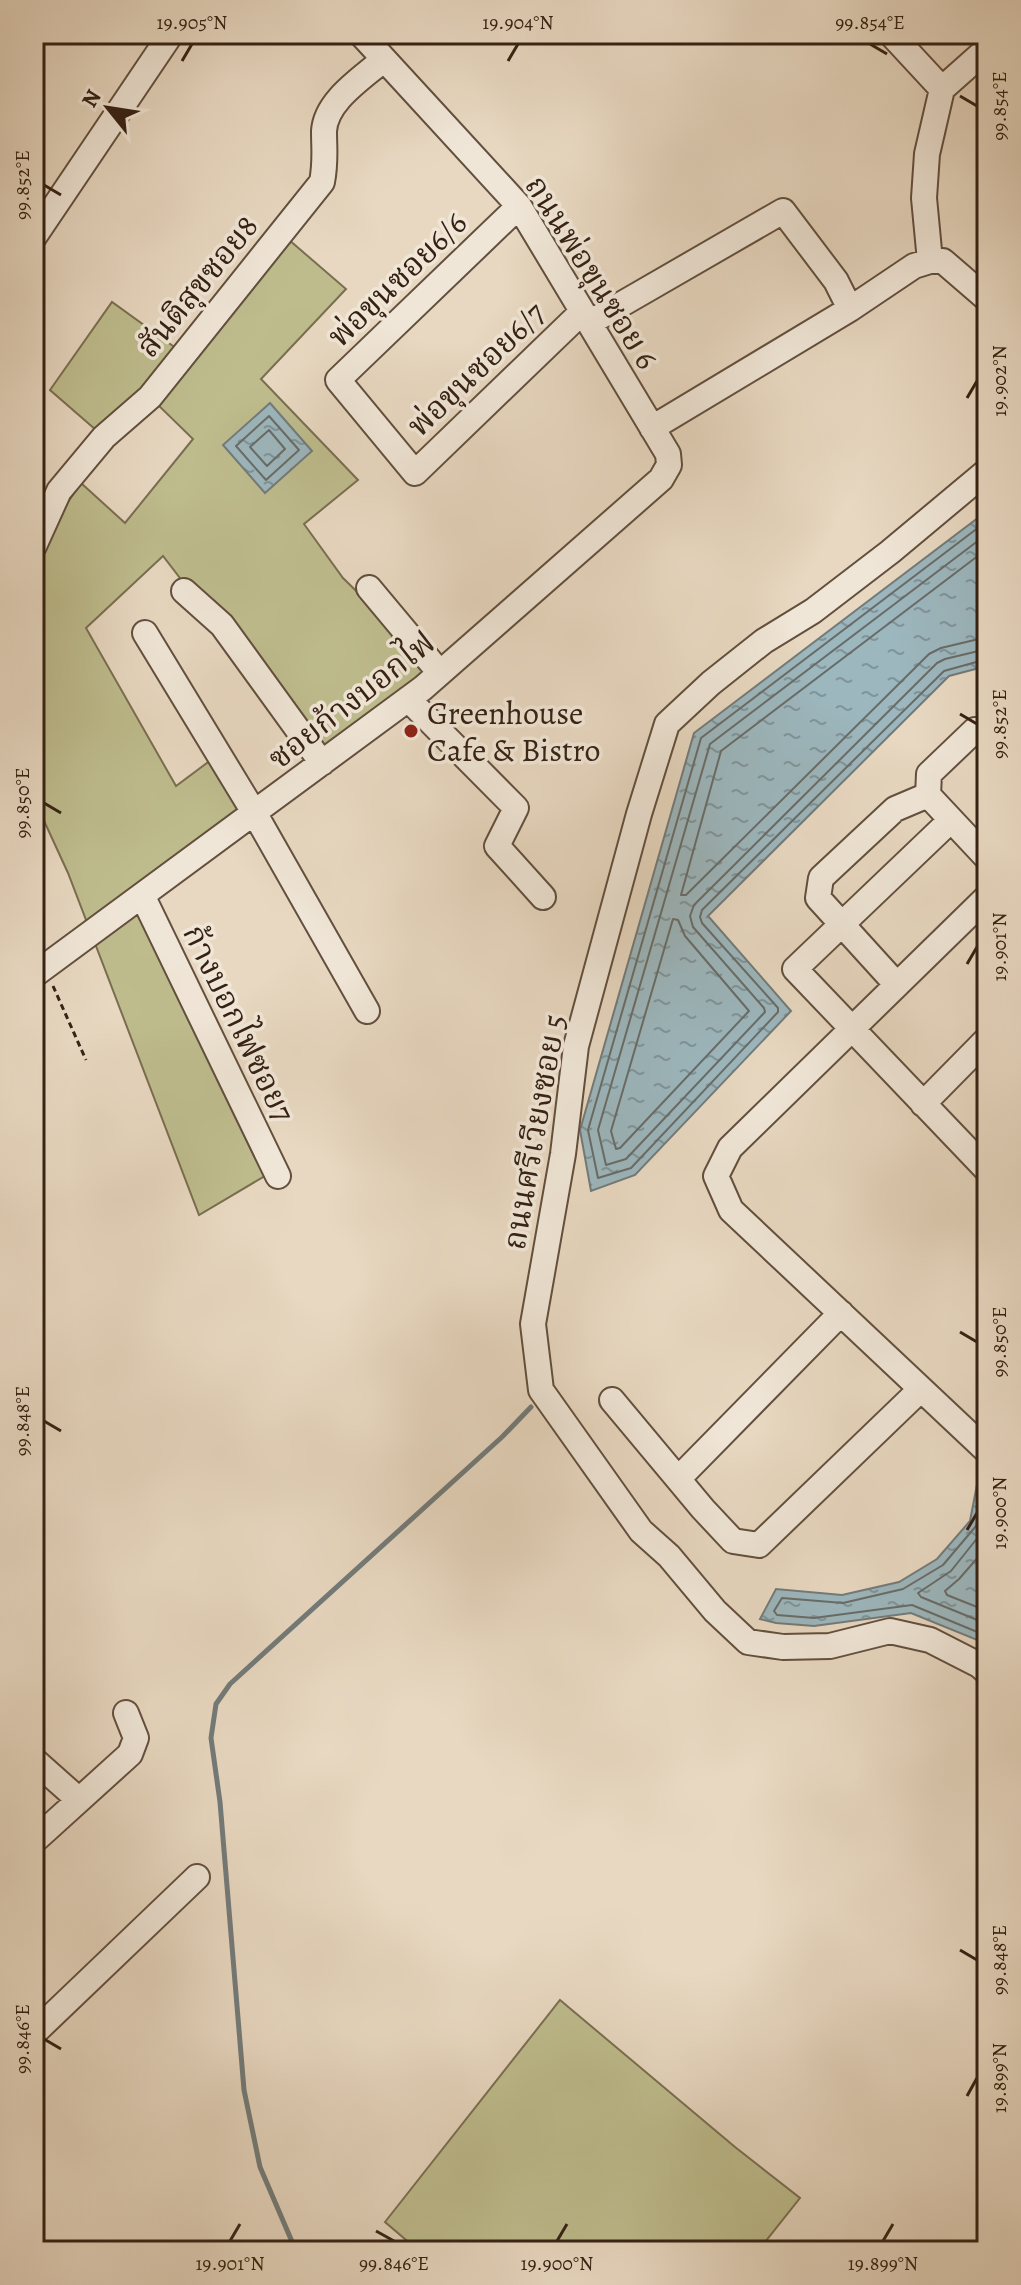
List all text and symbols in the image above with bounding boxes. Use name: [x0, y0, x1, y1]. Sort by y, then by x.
text: 19.905°N: [157, 9, 227, 36]
text: 19.904°N: [482, 9, 554, 36]
text: 99.854°E: [835, 9, 905, 36]
north arrow: [68, 68, 148, 148]
text: 99.854°E: [986, 71, 1013, 141]
text: N: [75, 84, 109, 113]
text: 99.852°E: [9, 150, 36, 220]
street label: ถนนพ่อขุนซอย 6: [515, 167, 669, 377]
street label: พ่อขุนซอย6/6: [318, 201, 476, 357]
street label: สันติสุขซอย8: [126, 205, 268, 367]
street label: พ่อขุนซอย6/7: [397, 291, 555, 446]
text: 19.902°N: [986, 345, 1013, 417]
street label: ซอยก้างบอกไฟ: [258, 621, 444, 779]
text: 99.852°E: [986, 689, 1013, 759]
place label: Greenhouse Cafe & Bistro: [427, 691, 600, 772]
marker: Greenhouse Cafe & Bistro: [402, 722, 420, 740]
text: 99.850°E: [9, 767, 36, 839]
text: 19.901°N: [986, 912, 1013, 982]
street label: ก้างบอกไฟซอย7: [172, 917, 306, 1129]
street label: ถนนศรีเวียงซอย 5: [492, 1011, 576, 1253]
text: 99.850°E: [986, 1306, 1013, 1378]
text: 99.848°E: [9, 1386, 36, 1456]
text: 19.900°N: [986, 1477, 1013, 1549]
text: 99.848°E: [986, 1925, 1013, 1995]
text: 99.846°E: [9, 2004, 36, 2074]
text: 19.899°N: [986, 2043, 1013, 2113]
text: 19.901°N: [195, 2250, 265, 2277]
text: 99.846°E: [359, 2250, 429, 2277]
text: 19.900°N: [521, 2250, 593, 2277]
text: 19.899°N: [848, 2250, 918, 2277]

